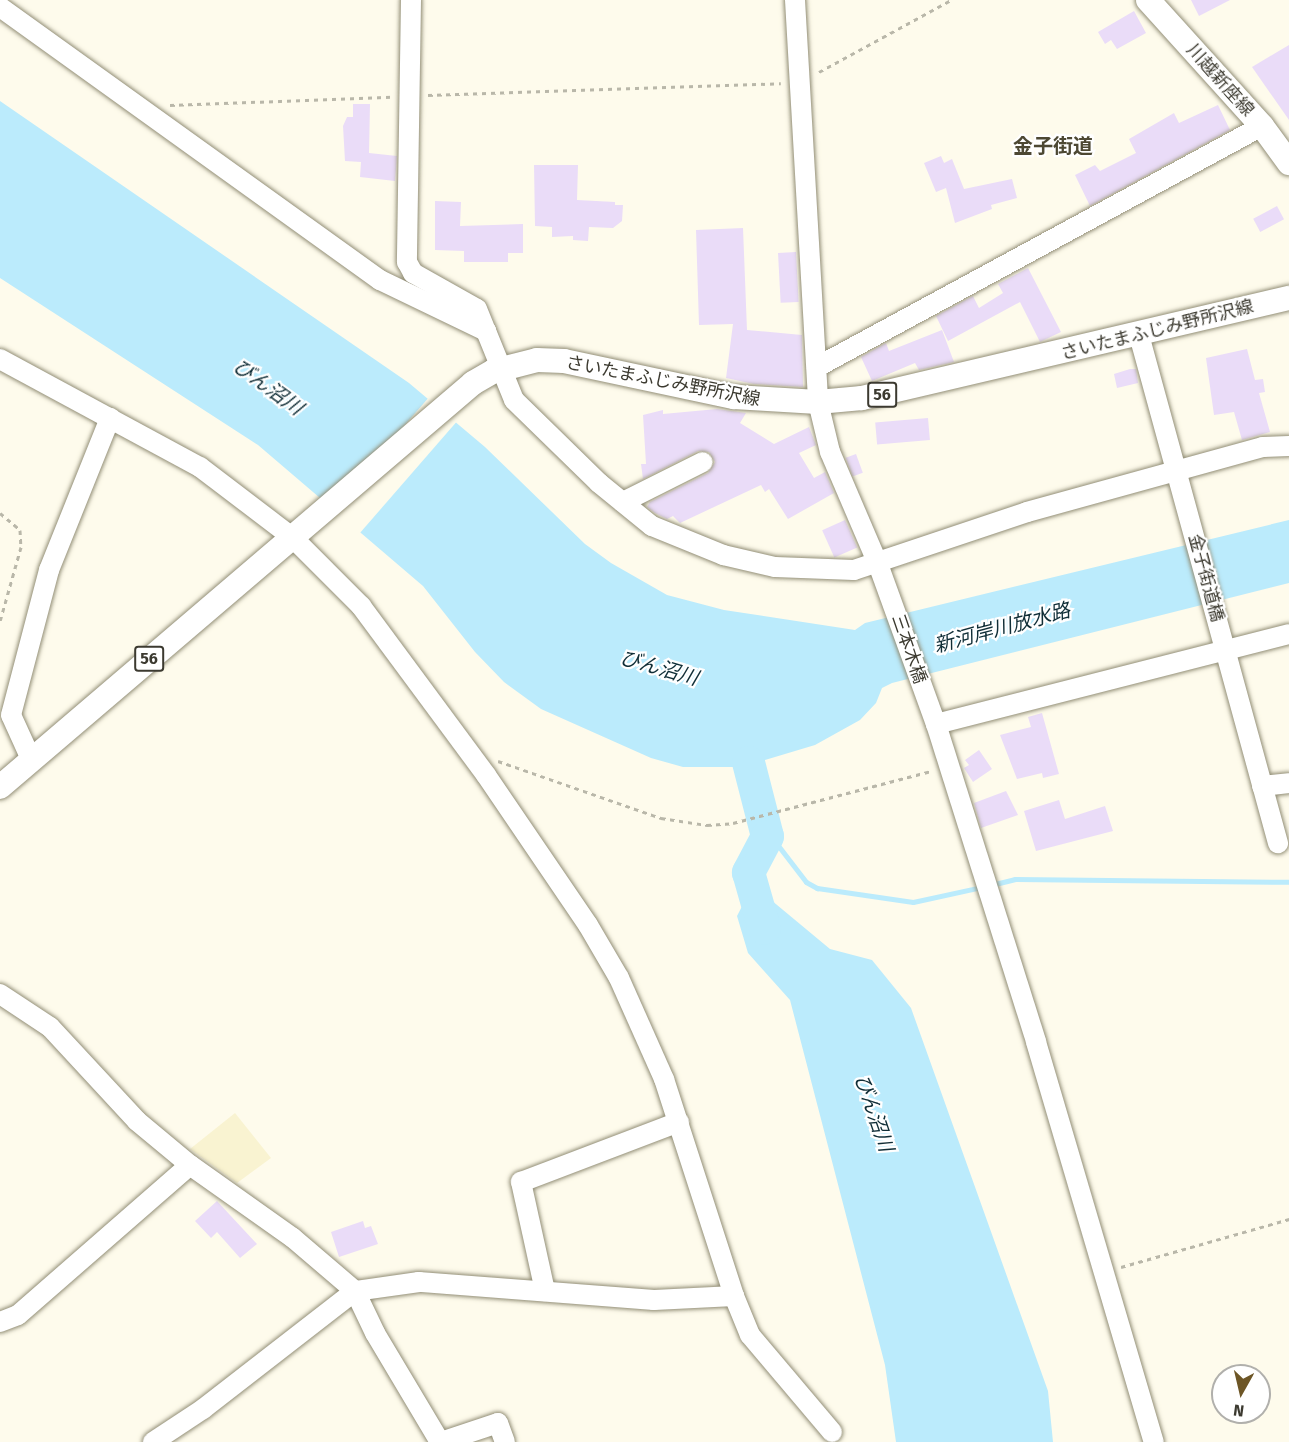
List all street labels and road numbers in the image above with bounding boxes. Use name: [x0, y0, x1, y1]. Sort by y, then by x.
street label: 川越新座線: [1182, 39, 1258, 121]
street label: さいたまふじみ野所沢線: [1058, 296, 1256, 364]
street label: さいたまふじみ野所沢線: [564, 352, 762, 410]
road number: 56: [867, 382, 897, 408]
street label: 金子街道橋: [1184, 532, 1228, 624]
street label: 三本木橋: [887, 611, 931, 687]
road number: 56: [134, 646, 164, 672]

